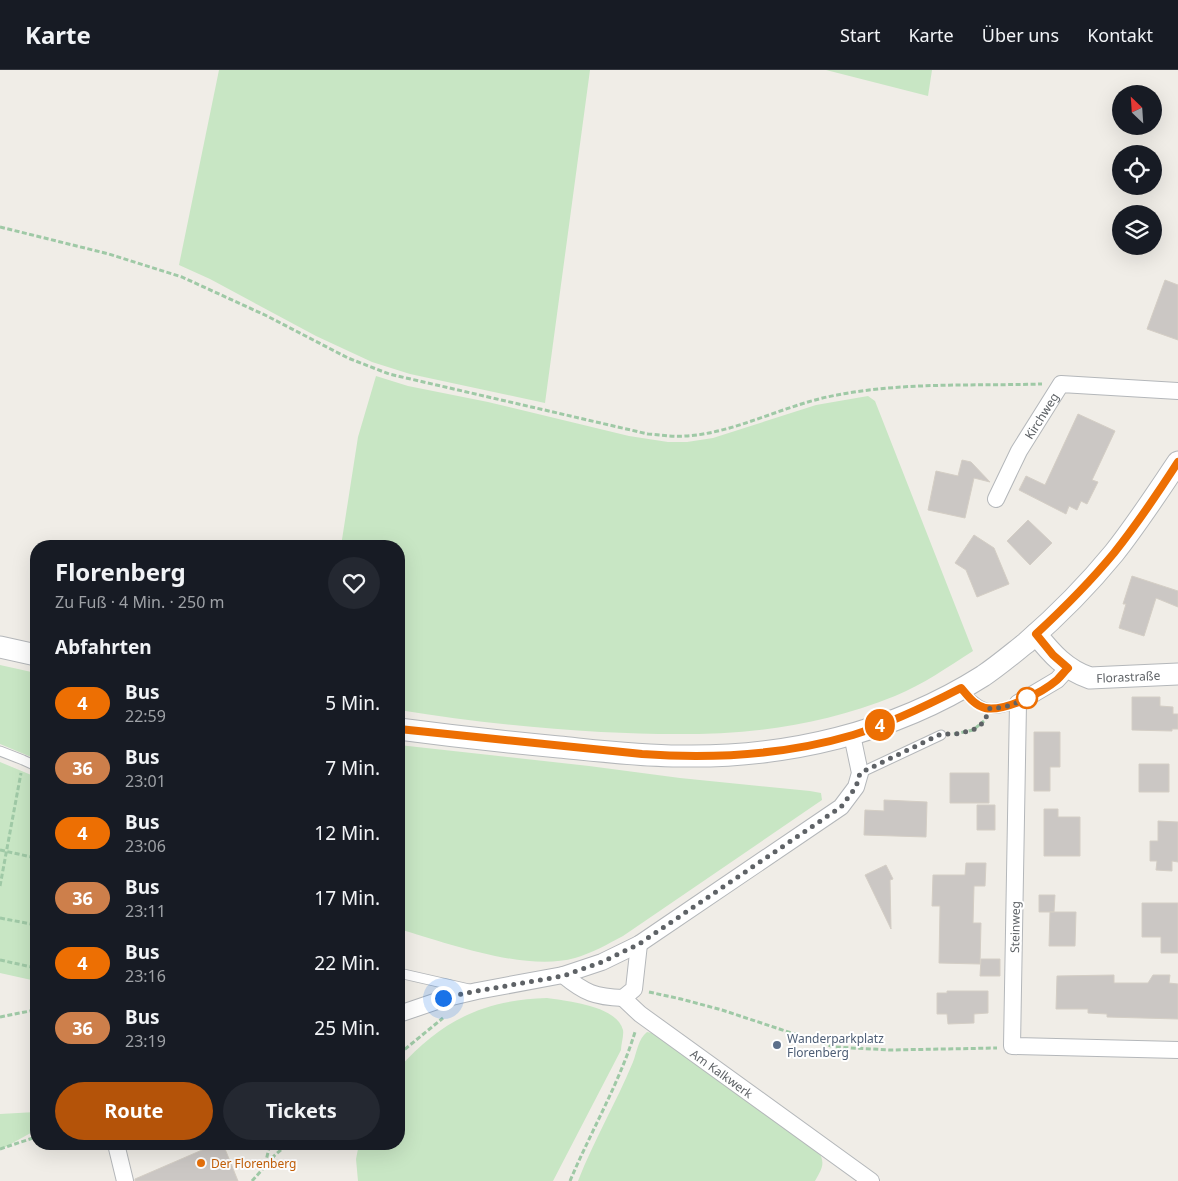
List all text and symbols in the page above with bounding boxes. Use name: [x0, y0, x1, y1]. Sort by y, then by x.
text: Karte: [25, 18, 91, 51]
text: Start: [840, 23, 880, 47]
text: Karte: [908, 23, 954, 47]
text: Über uns: [982, 23, 1059, 47]
text: Kontakt: [1087, 23, 1153, 47]
north arrow: [1112, 85, 1162, 135]
map controls: [1112, 85, 1162, 255]
button: locate: [1112, 145, 1162, 195]
button: layers: [1112, 205, 1162, 255]
street label: Kirchweg: [1020, 389, 1062, 442]
text: Florenberg: [55, 555, 186, 588]
button: heart: [328, 557, 380, 609]
text: Zu Fuß · 4 Min. · 250 m: [55, 591, 224, 613]
text: Abfahrten: [55, 634, 152, 660]
street label: Florastraße: [1096, 666, 1161, 686]
text: Bus: [125, 679, 160, 705]
unlabelled marker: [1016, 687, 1038, 709]
text: 5 Min.: [325, 690, 380, 716]
text: 4: [77, 691, 88, 715]
text: 22:59: [125, 705, 166, 727]
line badge: 4: [864, 709, 896, 741]
text: 4: [875, 713, 885, 737]
text: Bus: [125, 744, 160, 770]
text: 7 Min.: [325, 755, 380, 781]
text: 36: [72, 756, 93, 780]
text: 23:01: [125, 770, 166, 792]
text: Bus: [125, 809, 160, 835]
text: 12 Min.: [314, 820, 380, 846]
text: 4: [77, 821, 88, 845]
text: 23:06: [125, 835, 166, 857]
text: Bus: [125, 874, 160, 900]
text: 17 Min.: [314, 885, 380, 911]
text: 36: [72, 886, 93, 910]
text: 23:11: [125, 900, 166, 922]
street label: Steinweg: [1006, 901, 1024, 953]
text: Bus: [125, 939, 160, 965]
text: 22 Min.: [314, 950, 380, 976]
text: 4: [77, 951, 88, 975]
text: 23:16: [125, 965, 166, 987]
your location: [431, 986, 456, 1011]
text: Bus: [125, 1004, 160, 1030]
text: 25 Min.: [314, 1015, 380, 1041]
text: 36: [72, 1016, 93, 1040]
text: 23:19: [125, 1030, 166, 1052]
place label: Wanderparkplatz Florenberg: [787, 1030, 884, 1061]
marker: Wanderparkplatz Florenberg: [771, 1039, 783, 1051]
street label: Am Kalkwerk: [687, 1045, 757, 1102]
button: Route: [55, 1082, 213, 1140]
button: Tickets: [223, 1082, 380, 1140]
place label: Der Florenberg: [211, 1155, 296, 1172]
marker: Der Florenberg: [195, 1157, 207, 1169]

